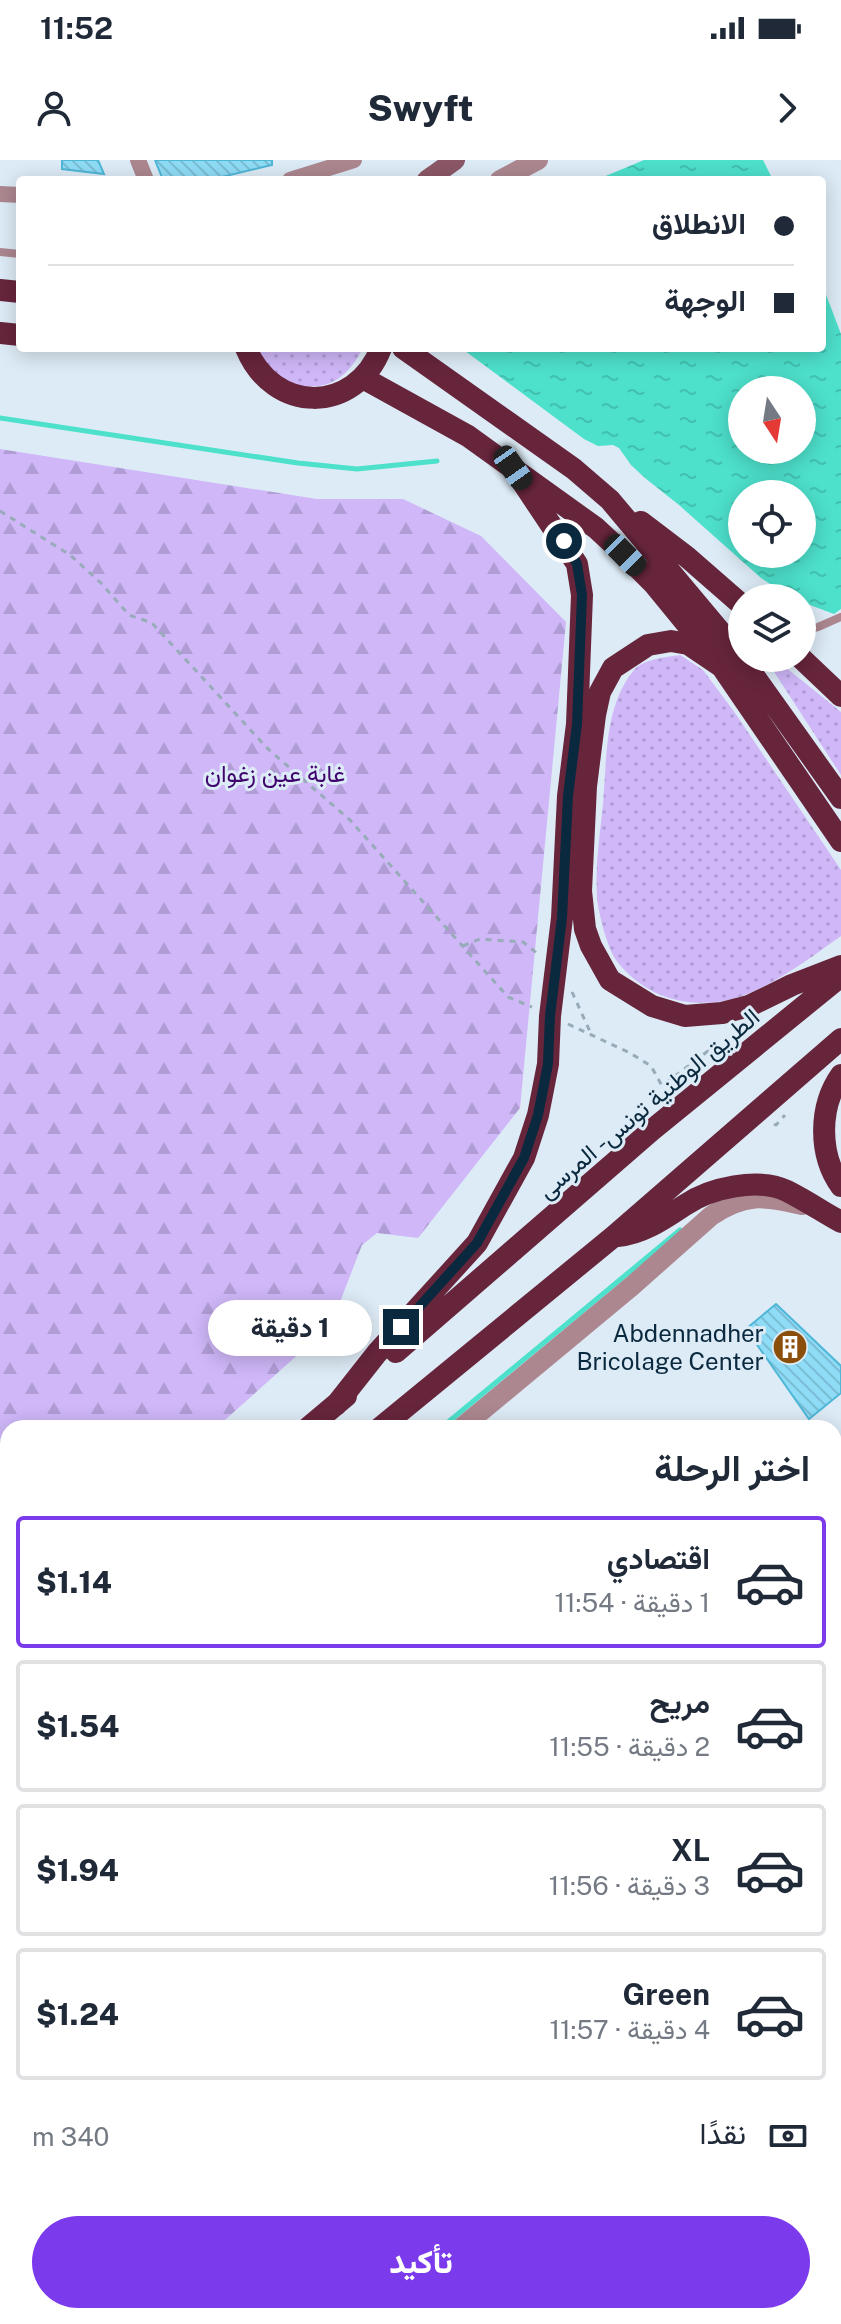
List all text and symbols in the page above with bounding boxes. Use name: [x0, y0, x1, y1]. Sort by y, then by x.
text: 11:52: [40, 10, 113, 46]
icon: person: [32, 86, 76, 130]
icon: forward: [765, 86, 809, 130]
text: Swyft: [368, 87, 473, 129]
text: الانطلاق: [652, 205, 746, 241]
text: الوجهة: [664, 282, 746, 318]
north arrow: [728, 376, 816, 464]
map controls: [728, 376, 816, 672]
car: [489, 441, 537, 495]
button: locate: [728, 480, 816, 568]
route start: [546, 523, 582, 559]
car: [600, 530, 650, 580]
button: layers: [728, 584, 816, 672]
park label: غابة عين زغوان: [205, 759, 345, 789]
street label: الطريق الوطنية تونس - المرسى: [532, 1002, 766, 1205]
callout: 1 دقيقة: [209, 1299, 373, 1355]
route end: [383, 1309, 419, 1345]
text: 1 دقيقة: [251, 1312, 329, 1343]
place label: Abdennadher Bricolage Center: [576, 1319, 764, 1375]
building icon: Abdennadher Bricolage Center: [771, 1328, 809, 1366]
text: اختر الرحلة: [654, 1447, 810, 1489]
text: اقتصادي: [607, 1540, 710, 1576]
icon: car: [734, 1546, 806, 1618]
text: $1.14: [36, 1564, 112, 1600]
text: 1 دقيقة · 11:54: [554, 1587, 710, 1618]
text: مريح: [650, 1684, 710, 1720]
icon: car: [734, 1690, 806, 1762]
text: $1.54: [36, 1708, 119, 1744]
text: 2 دقيقة · 11:55: [549, 1731, 710, 1762]
text: XL: [671, 1832, 710, 1868]
icon: car: [734, 1834, 806, 1906]
text: $1.94: [36, 1852, 119, 1888]
text: 3 دقيقة · 11:56: [549, 1870, 710, 1901]
text: Green: [623, 1976, 710, 2012]
icon: car: [734, 1978, 806, 2050]
text: $1.24: [36, 1996, 119, 2032]
text: 4 دقيقة · 11:57: [549, 2014, 710, 2045]
icon: cash: [766, 2114, 810, 2158]
text: نقدًا: [700, 2115, 746, 2151]
text: 340 m: [32, 2121, 109, 2152]
button: تأكيد: [32, 2216, 810, 2308]

